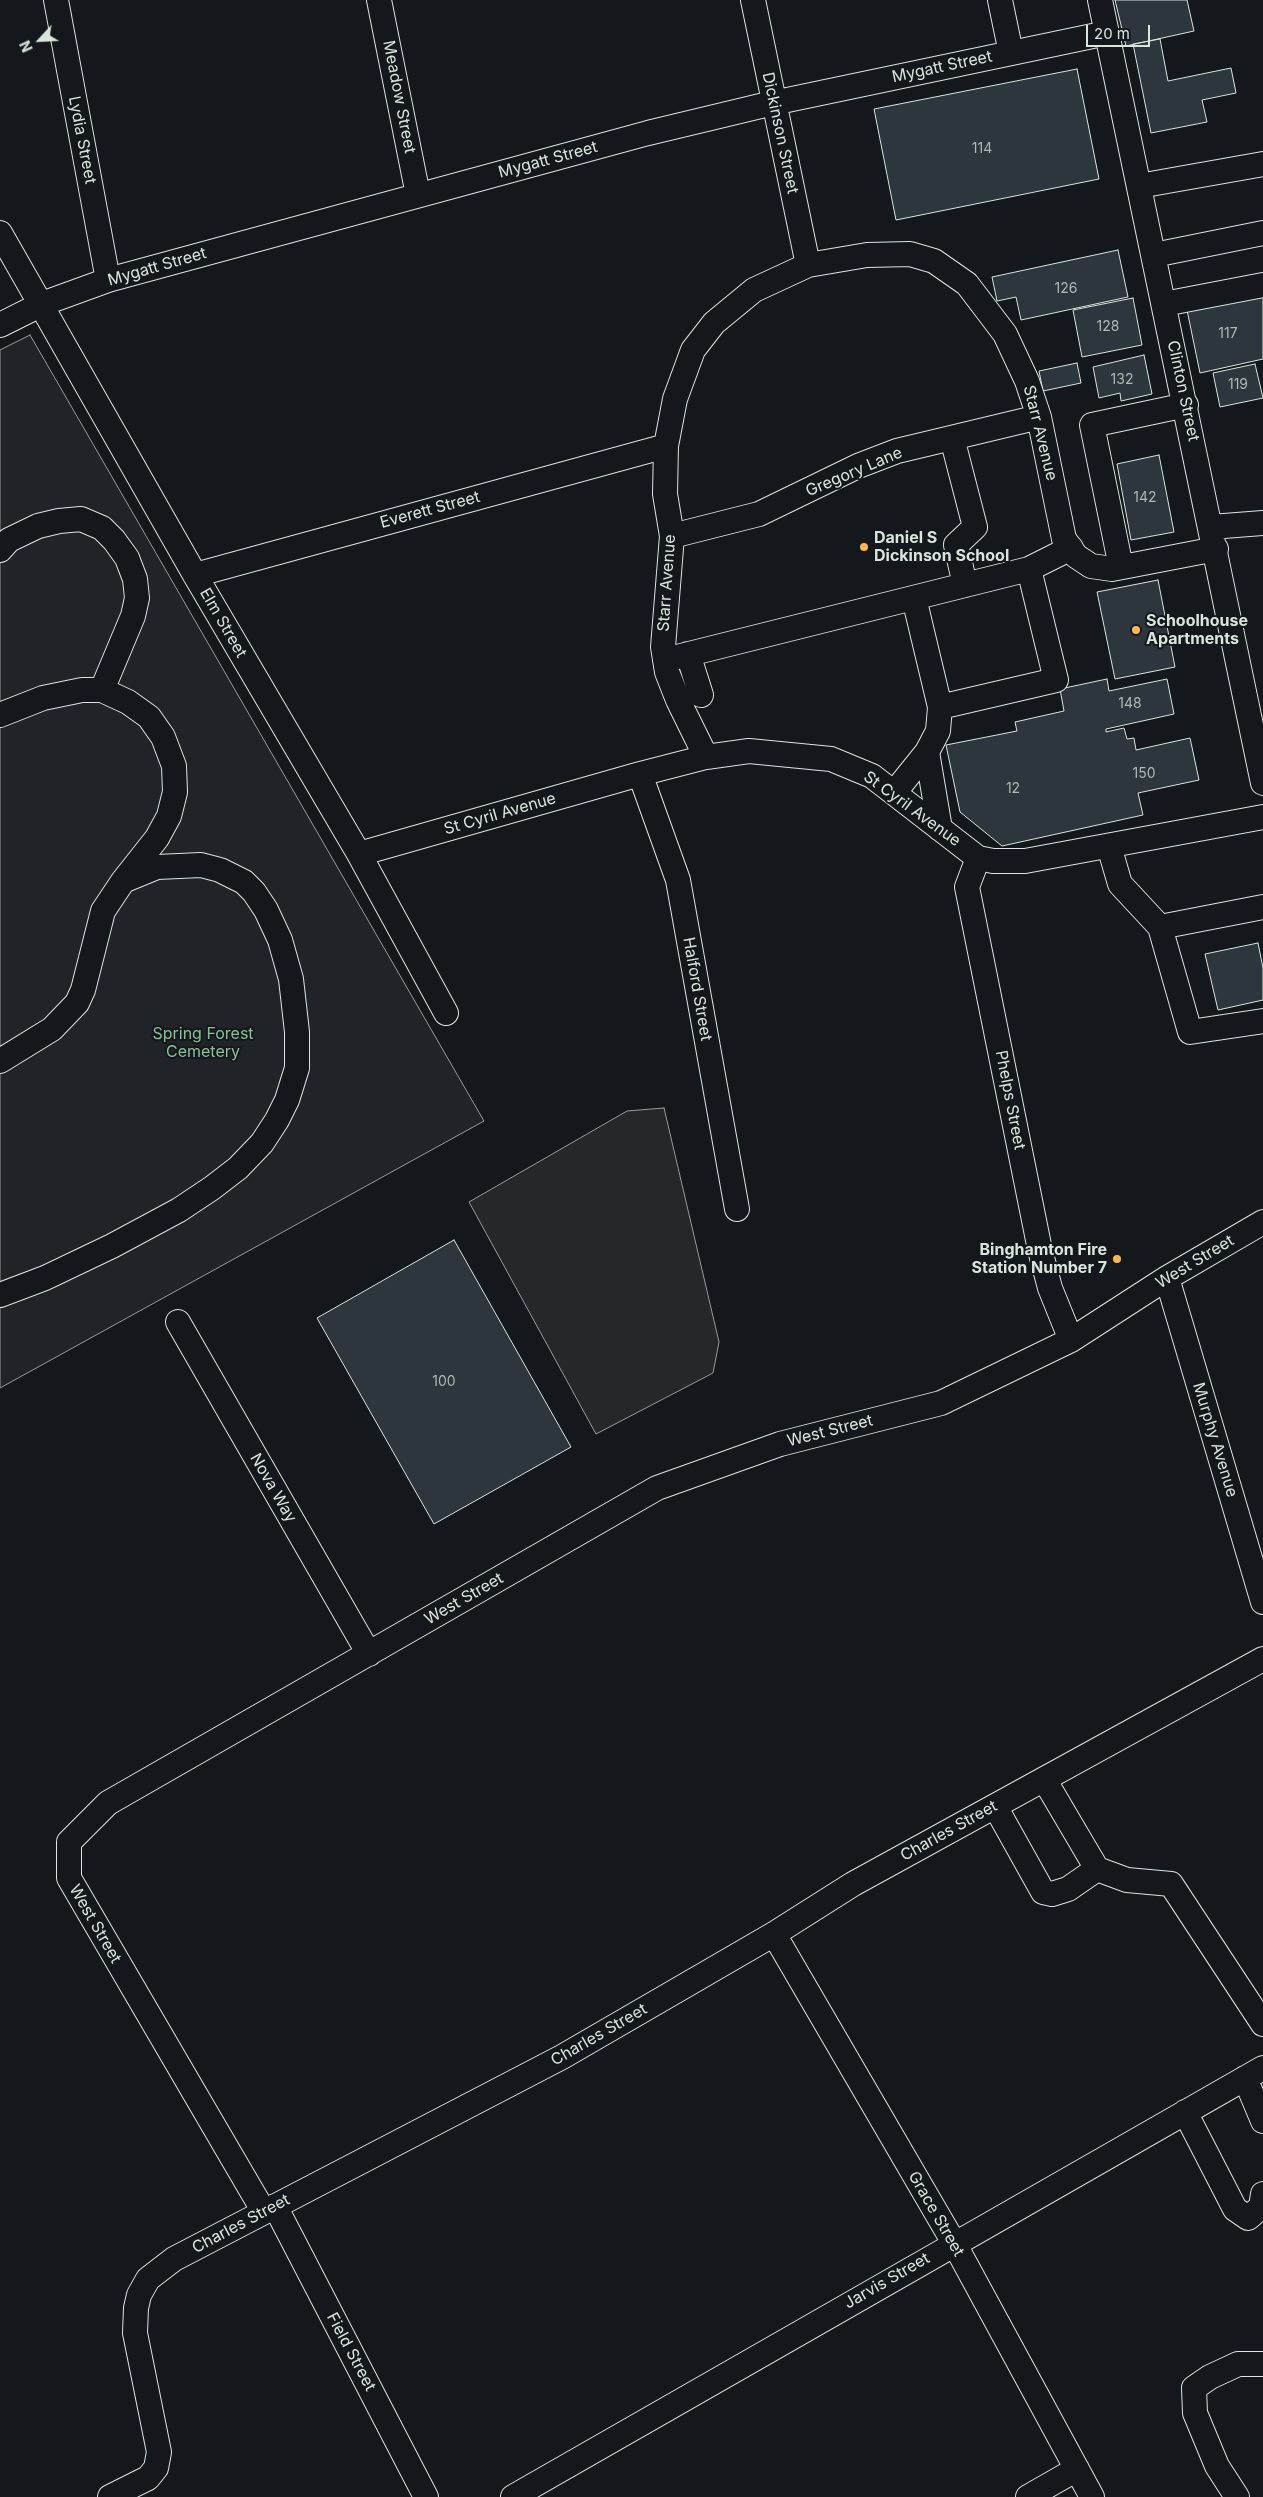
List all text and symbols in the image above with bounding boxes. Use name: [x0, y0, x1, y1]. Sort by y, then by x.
north arrow: [15, 15, 65, 65]
scale bar: [1088, 15, 1152, 47]
text: 20 m: [1094, 24, 1130, 43]
text: N: [16, 38, 36, 55]
street label: Meadow Street: [379, 39, 419, 155]
street label: Mygatt Street: [890, 47, 994, 87]
street label: Dickinson Street: [758, 70, 802, 196]
street label: Lydia Street: [64, 95, 100, 185]
street label: Mygatt Street: [496, 138, 600, 182]
house number: 114: [972, 141, 992, 157]
street label: Mygatt Street: [105, 244, 209, 290]
house number: 126: [1055, 281, 1077, 297]
house number: 128: [1097, 319, 1119, 335]
house number: 117: [1218, 326, 1238, 342]
street label: Clinton Street: [1163, 339, 1203, 443]
house number: 132: [1111, 372, 1133, 388]
house number: 119: [1228, 377, 1248, 393]
street label: Starr Avenue: [1019, 383, 1061, 483]
street label: Gregory Lane: [803, 443, 905, 501]
street label: Everett Street: [378, 487, 482, 533]
house number: 142: [1133, 490, 1157, 506]
place label: Daniel S Dickinson School: [874, 528, 1009, 566]
street label: Starr Avenue: [654, 534, 680, 632]
marker: Daniel S Dickinson School: [858, 541, 870, 553]
street label: Elm Street: [195, 585, 251, 661]
place label: Schoolhouse Apartments: [1146, 611, 1248, 649]
marker: Schoolhouse Apartments: [1130, 624, 1142, 636]
house number: 148: [1118, 696, 1142, 712]
house number: 150: [1132, 766, 1156, 782]
street label: St Cyril Avenue: [860, 767, 964, 851]
house number: 12: [1006, 781, 1020, 797]
street label: St Cyril Avenue: [442, 789, 558, 839]
street label: Halford Street: [678, 936, 716, 1042]
park label: Spring Forest Cemetery: [152, 1024, 254, 1062]
street label: Phelps Street: [991, 1049, 1029, 1151]
street label: West Street: [1153, 1231, 1237, 1293]
place label: Binghamton Fire Station Number 7: [972, 1240, 1107, 1278]
marker: Binghamton Fire Station Number 7: [1111, 1253, 1123, 1265]
house number: 100: [432, 1374, 456, 1390]
street label: Murphy Avenue: [1188, 1380, 1242, 1500]
street label: West Street: [785, 1411, 875, 1451]
street label: Nova Way: [246, 1450, 300, 1526]
street label: West Street: [421, 1569, 507, 1629]
street label: Charles Street: [897, 1796, 1001, 1866]
street label: West Street: [65, 1881, 125, 1967]
street label: Charles Street: [548, 2000, 650, 2070]
street label: Grace Street: [904, 2168, 968, 2260]
street label: Charles Street: [189, 2190, 293, 2258]
street label: Jarvis Street: [841, 2249, 933, 2313]
street label: Field Street: [322, 2310, 380, 2394]

